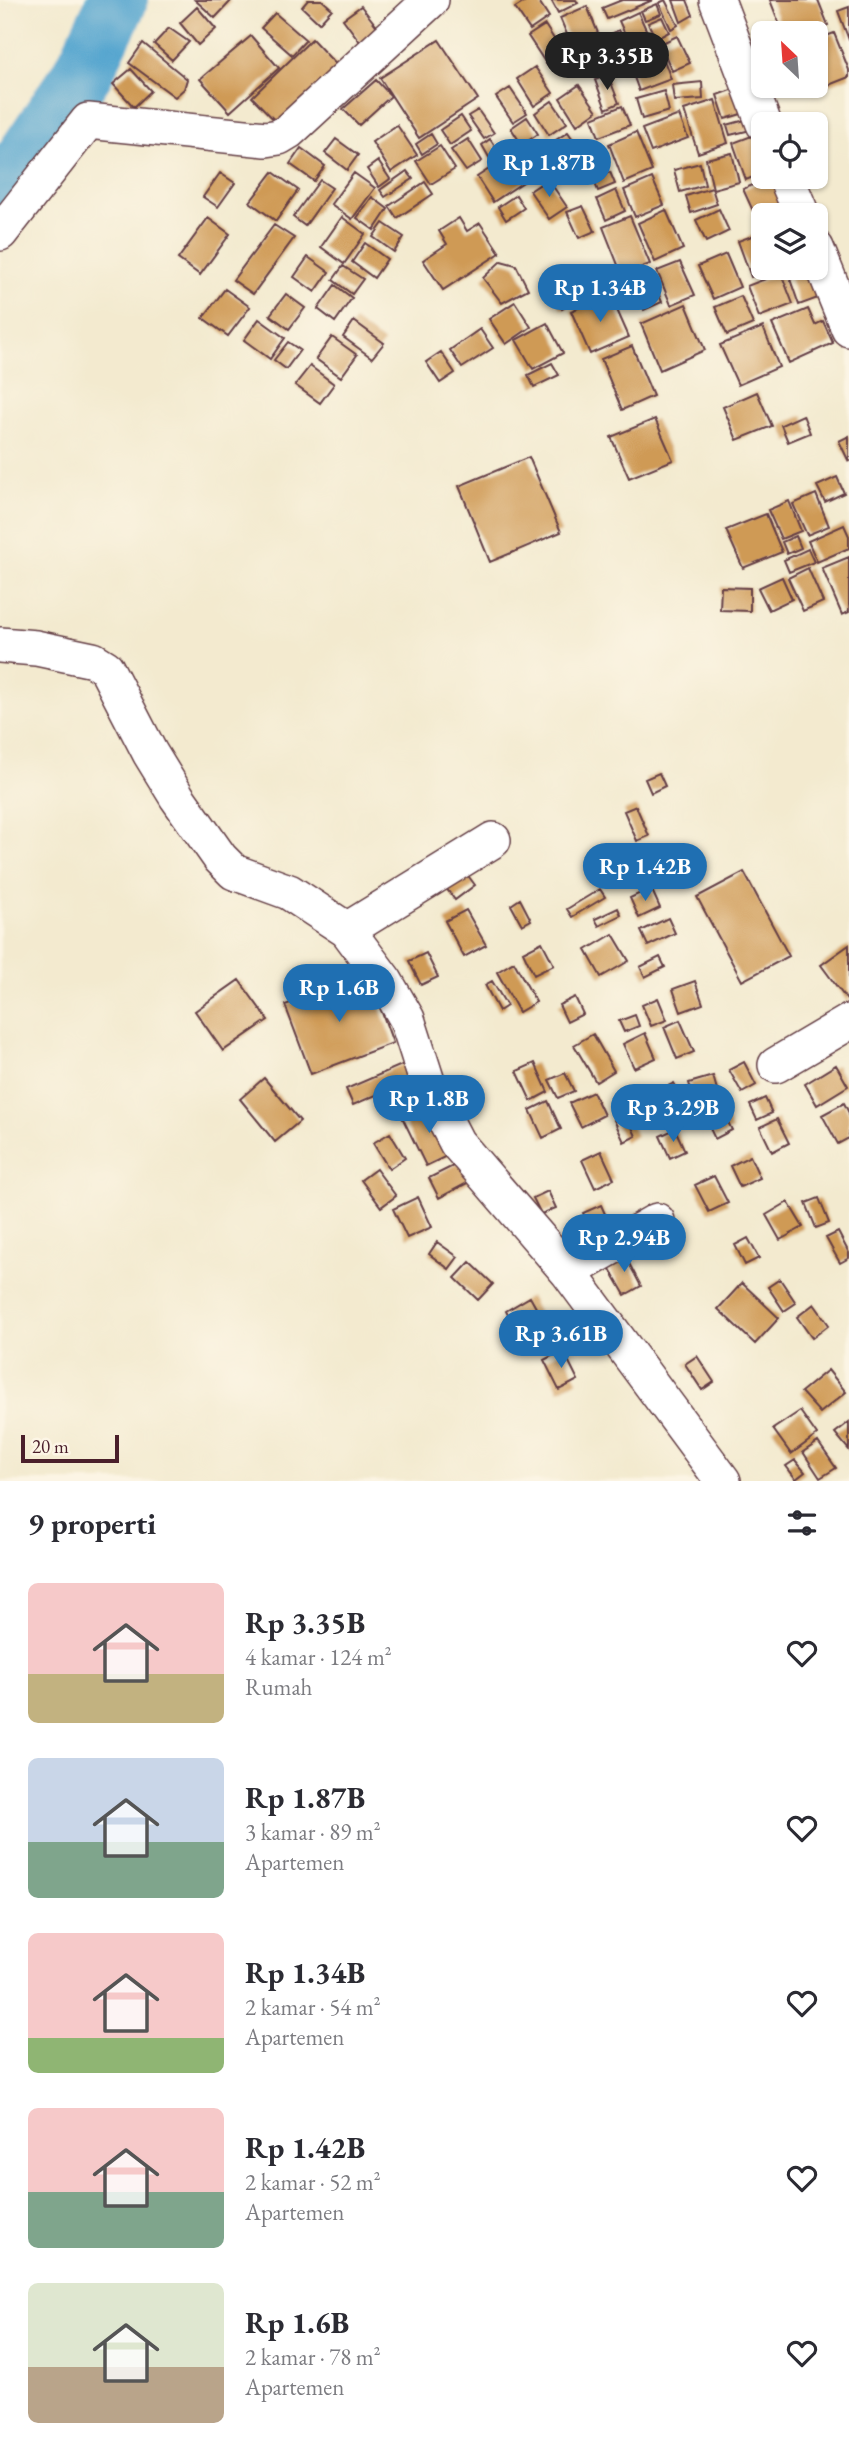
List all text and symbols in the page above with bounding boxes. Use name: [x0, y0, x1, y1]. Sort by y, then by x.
north arrow: [751, 21, 828, 98]
map controls: [751, 21, 828, 280]
pin: Rp 3.35B: [535, 32, 679, 92]
text: Rp 3.35B: [561, 40, 653, 70]
button: locate: [751, 112, 828, 189]
pin: Rp 1.87B: [477, 140, 621, 199]
text: Rp 1.87B: [503, 147, 595, 177]
button: layers: [751, 203, 828, 280]
pin: Rp 1.34B: [528, 264, 672, 324]
text: Rp 1.34B: [554, 272, 646, 302]
pin: Rp 1.42B: [573, 844, 717, 903]
text: Rp 1.42B: [599, 851, 691, 881]
pin: Rp 1.6B: [274, 964, 404, 1024]
text: Rp 1.6B: [299, 972, 379, 1002]
pin: Rp 1.8B: [364, 1076, 494, 1135]
text: Rp 1.8B: [389, 1083, 469, 1113]
pin: Rp 3.29B: [601, 1084, 745, 1144]
text: Rp 3.29B: [627, 1092, 719, 1122]
pin: Rp 2.94B: [552, 1214, 696, 1274]
text: Rp 2.94B: [578, 1222, 670, 1252]
pin: Rp 3.61B: [489, 1310, 633, 1370]
text: Rp 3.61B: [515, 1318, 607, 1348]
scale bar: [21, 1432, 119, 1464]
text: 20 m: [32, 1434, 69, 1459]
text: 9 properti: [28, 1504, 156, 1543]
icon: filters: [783, 1504, 821, 1542]
text: Rp 3.35B: [245, 1603, 365, 1642]
icon: home: [84, 1611, 168, 1695]
icon: heart: [783, 1634, 821, 1672]
text: 4 kamar · 124 m²: [245, 1642, 392, 1672]
text: Rumah: [245, 1672, 312, 1702]
text: Rp 1.87B: [245, 1778, 365, 1817]
icon: home: [84, 1786, 168, 1870]
icon: heart: [783, 1809, 821, 1847]
text: 3 kamar · 89 m²: [245, 1817, 381, 1847]
text: Apartemen: [245, 1847, 344, 1877]
text: Rp 1.34B: [245, 1953, 365, 1992]
icon: home: [84, 1961, 168, 2045]
icon: heart: [783, 1984, 821, 2022]
text: 2 kamar · 54 m²: [245, 1992, 381, 2022]
text: Apartemen: [245, 2022, 344, 2052]
text: Rp 1.42B: [245, 2128, 365, 2167]
icon: home: [84, 2136, 168, 2220]
icon: heart: [783, 2159, 821, 2197]
text: 2 kamar · 52 m²: [245, 2167, 381, 2197]
text: Apartemen: [245, 2197, 344, 2227]
text: Rp 1.6B: [245, 2303, 349, 2342]
icon: home: [84, 2311, 168, 2395]
icon: heart: [783, 2334, 821, 2372]
text: 2 kamar · 78 m²: [245, 2342, 381, 2372]
text: Apartemen: [245, 2372, 344, 2402]

